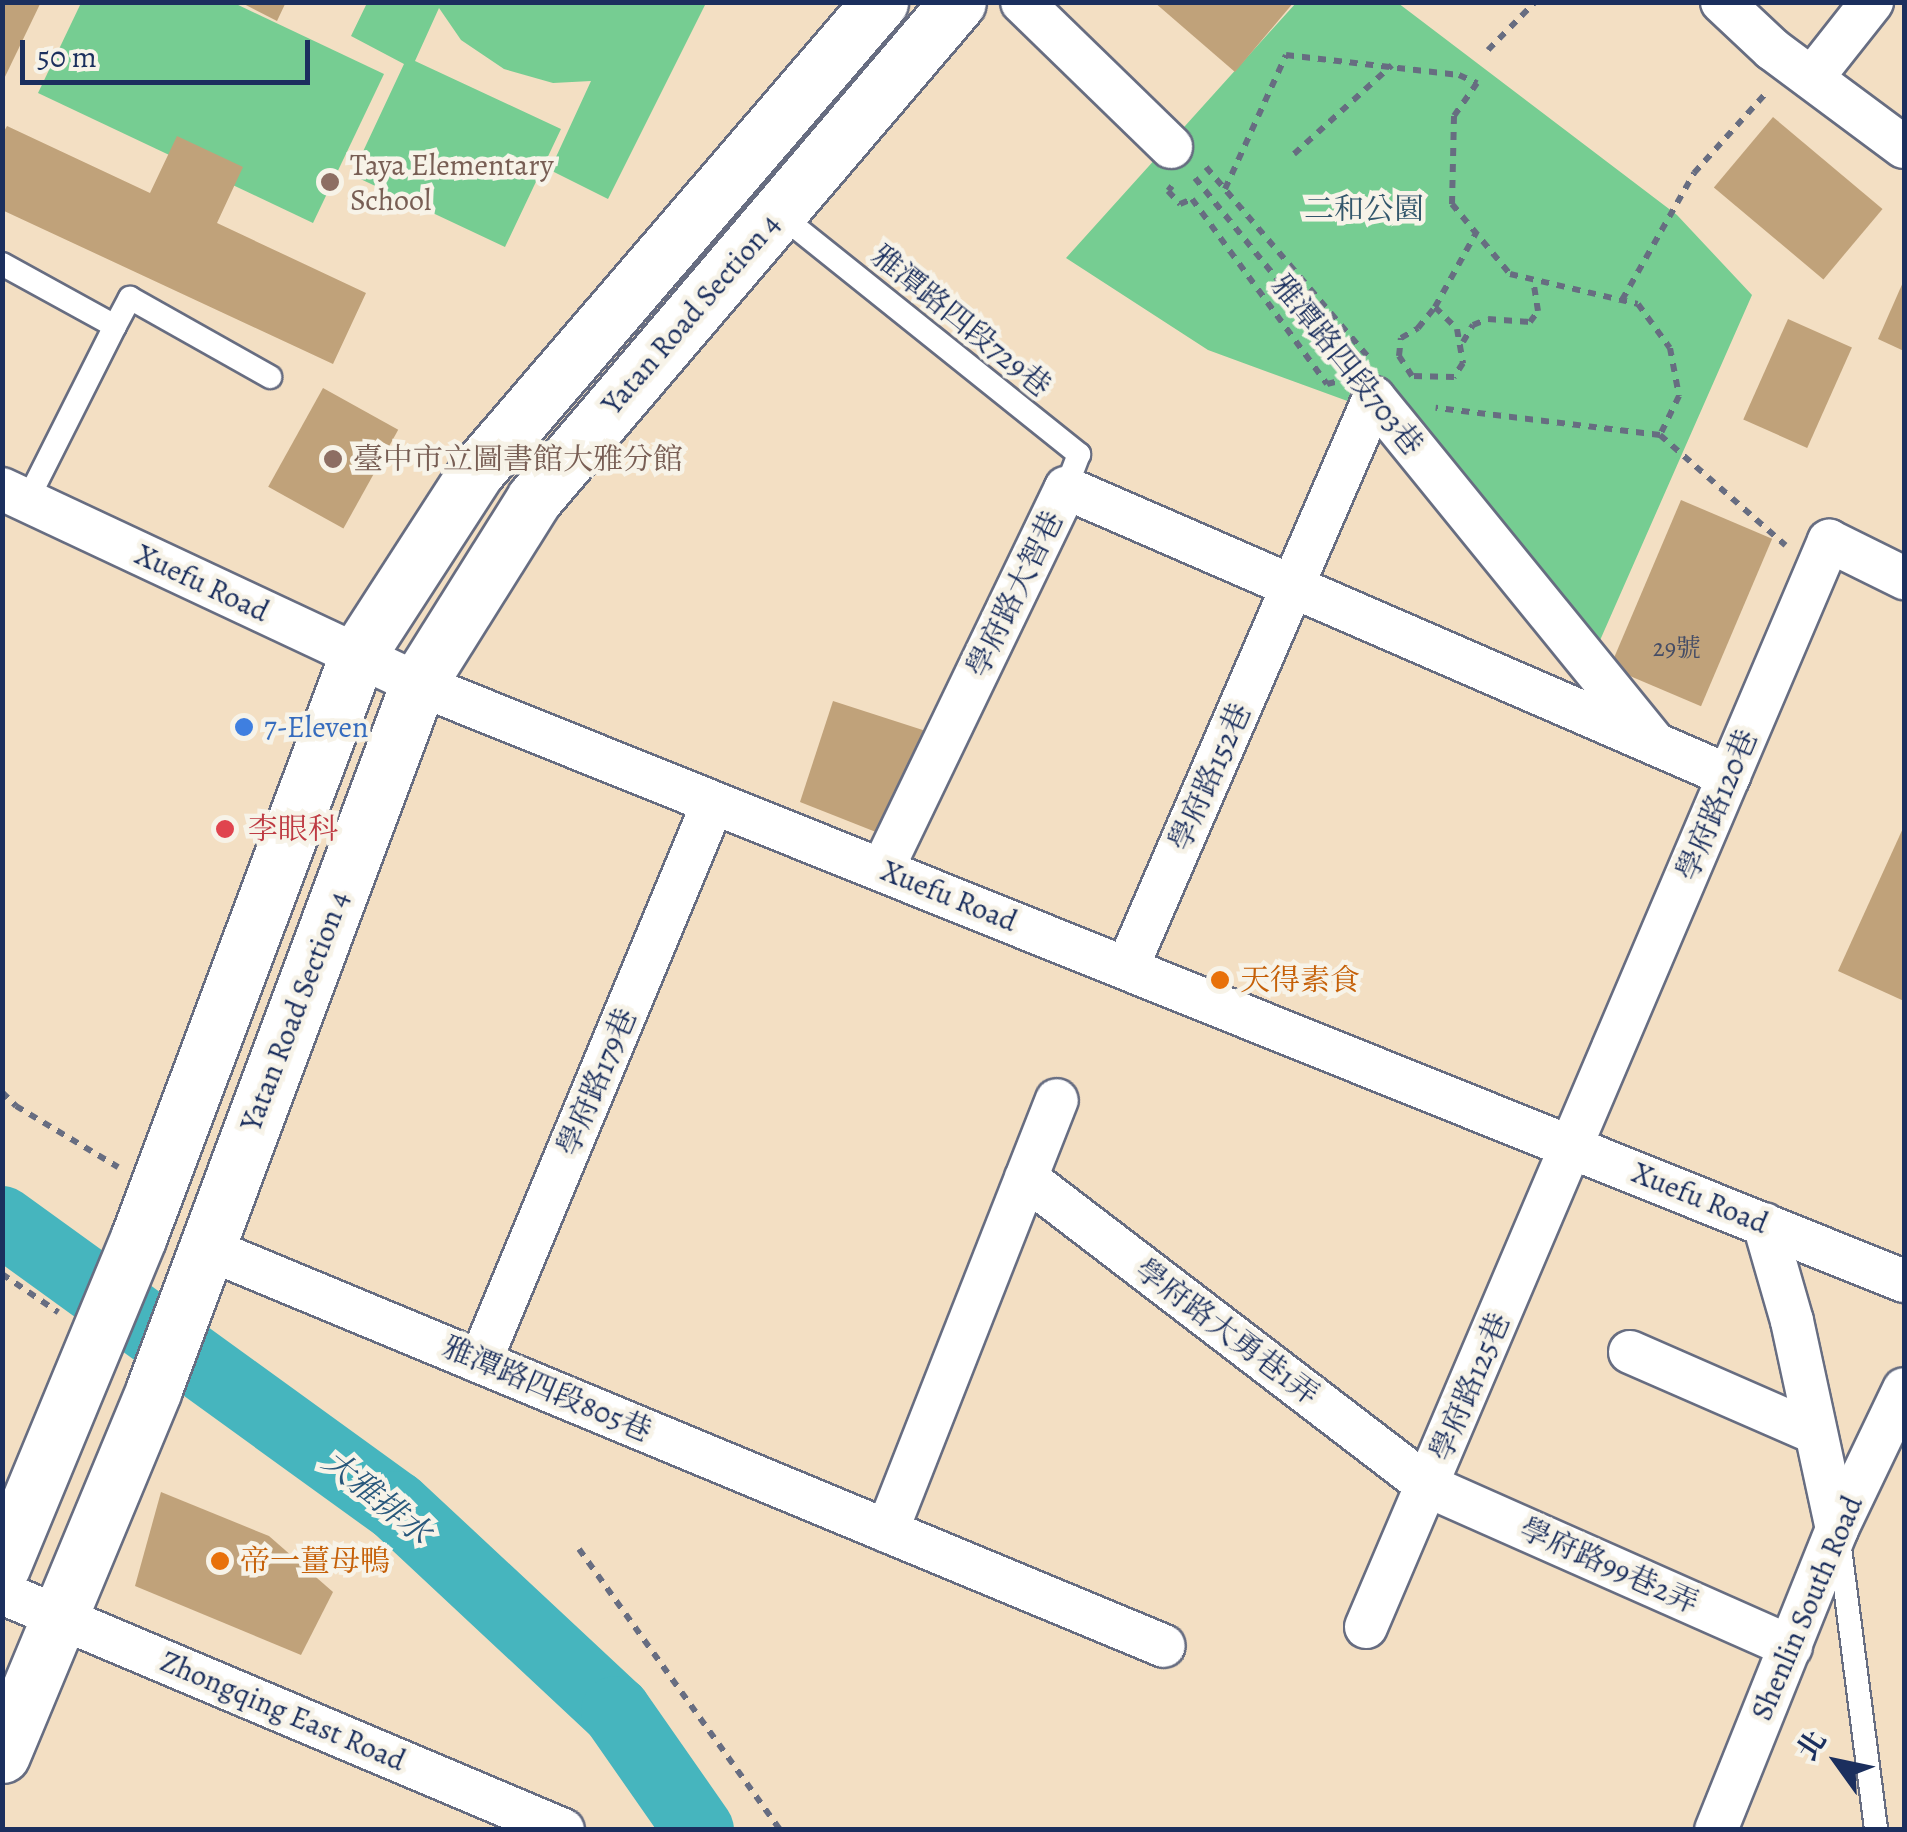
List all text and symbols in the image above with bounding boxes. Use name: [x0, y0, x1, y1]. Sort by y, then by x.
scale bar: [25, 20, 315, 82]
text: 50 m: [37, 37, 97, 77]
place label: Taya Elementary School: [350, 147, 554, 218]
marker: Taya Elementary School: [319, 171, 341, 193]
park label: 二和公園: [1304, 191, 1424, 227]
street label: Yatan Road Section 4: [594, 206, 788, 422]
street label: 雅潭路四段729巷: [864, 238, 1058, 404]
street label: 雅潭路四段703巷: [1263, 268, 1431, 462]
place label: 臺中市立圖書館大雅分館: [353, 441, 683, 477]
marker: 臺中市立圖書館大雅分館: [322, 448, 344, 470]
street label: 學府路大智巷: [959, 505, 1071, 683]
street label: Xuefu Road: [129, 536, 275, 630]
house number: 29號: [1653, 633, 1701, 663]
street label: 學府路152巷: [1162, 698, 1258, 856]
place label: 7-Eleven: [264, 709, 368, 745]
marker: 7-Eleven: [233, 716, 255, 738]
street label: 學府路120巷: [1669, 724, 1765, 886]
place label: 李眼科: [248, 811, 338, 847]
marker: 李眼科: [212, 816, 238, 842]
street label: Xuefu Road: [876, 852, 1022, 940]
street label: Yatan Road Section 4: [233, 886, 357, 1136]
place label: 天得素食: [1240, 962, 1360, 998]
marker: 天得素食: [1209, 969, 1231, 991]
street label: 學府路179巷: [550, 1003, 644, 1161]
street label: Xuefu Road: [1627, 1154, 1773, 1242]
street label: 學府路大勇巷1弄: [1128, 1251, 1326, 1413]
street label: 學府路125巷: [1423, 1308, 1517, 1466]
street label: 雅潭路四段805巷: [437, 1329, 657, 1449]
water label: 大雅排水: [315, 1442, 439, 1552]
street label: Shenlin South Road: [1743, 1490, 1871, 1726]
street label: 學府路99巷2弄: [1514, 1511, 1704, 1621]
place label: 帝一薑母鴨: [240, 1543, 390, 1579]
marker: 帝一薑母鴨: [209, 1550, 231, 1572]
street label: Zhongqing East Road: [155, 1643, 411, 1779]
north arrow: [1787, 1712, 1887, 1812]
text: 北: [1788, 1724, 1835, 1768]

